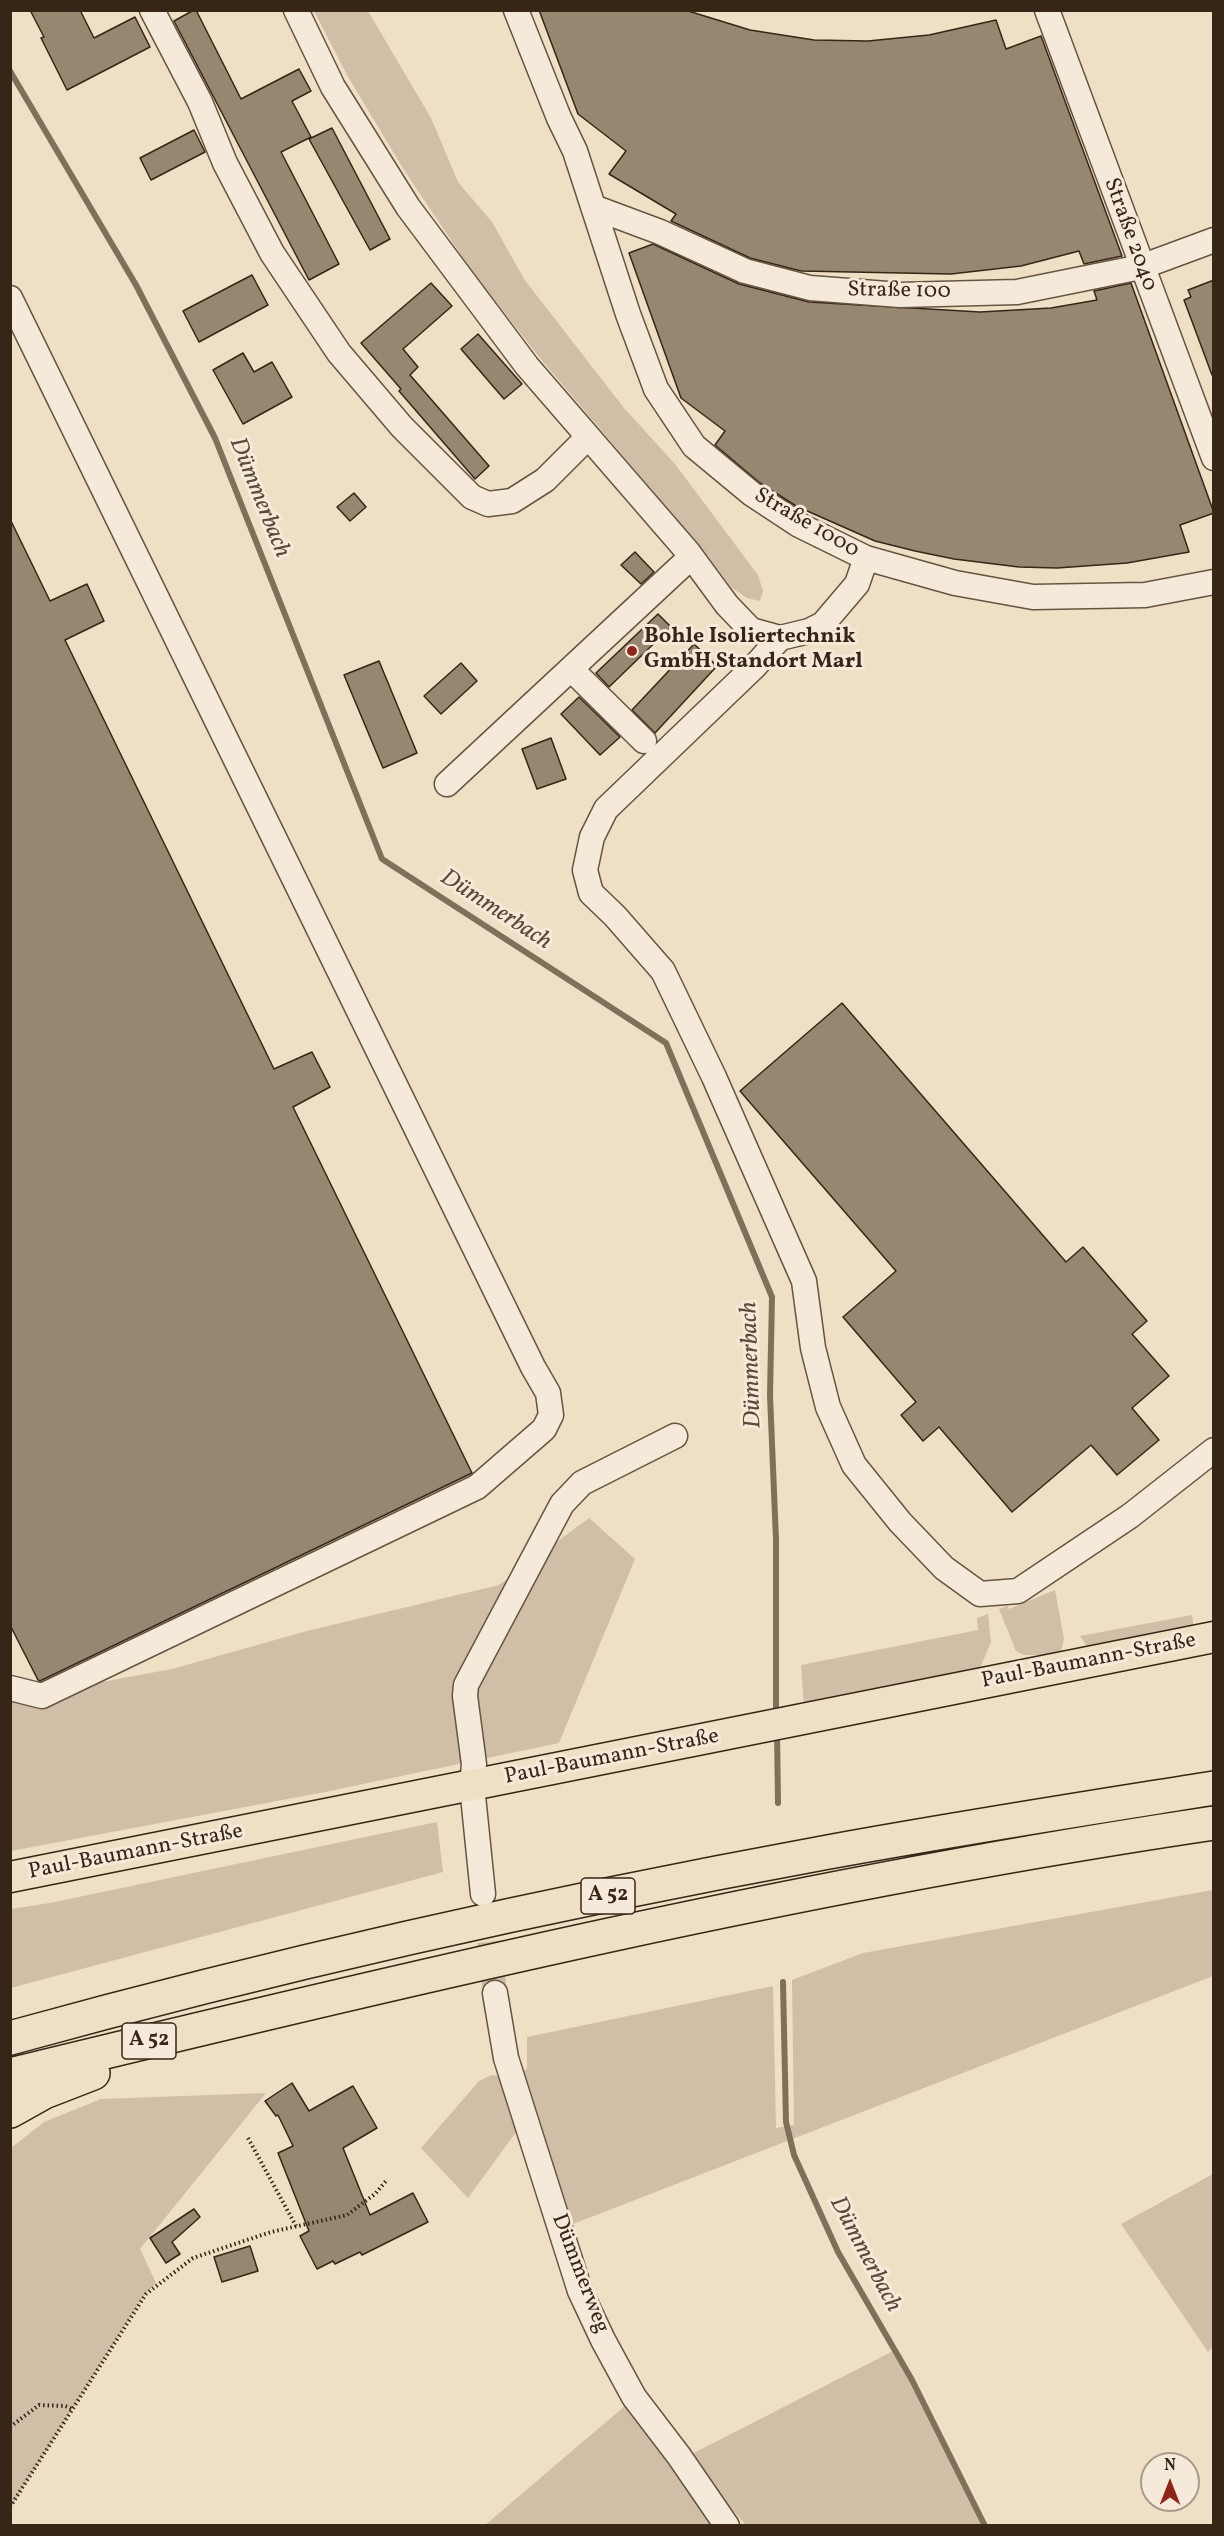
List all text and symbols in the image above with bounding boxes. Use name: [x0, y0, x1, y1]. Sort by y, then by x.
street label: Straße 2040: [1096, 175, 1162, 295]
street label: Straße 100: [847, 278, 951, 306]
water label: Dümmerbach: [221, 434, 295, 562]
street label: Straße 1000: [749, 483, 863, 565]
place label: Bohle Isoliertechnik GmbH Standort Marl: [644, 625, 863, 676]
marker: Bohle Isoliertechnik GmbH Standort Marl: [625, 644, 639, 658]
water label: Dümmerbach: [434, 864, 556, 958]
water label: Dümmerbach: [736, 1301, 770, 1429]
street label: Paul-Baumann-Straße: [980, 1628, 1198, 1696]
street label: Paul-Baumann-Straße: [503, 1724, 721, 1792]
street label: Paul-Baumann-Straße: [27, 1819, 245, 1887]
road number: A 52: [581, 1878, 635, 1914]
road number: A 52: [122, 2023, 176, 2059]
water label: Dümmerbach: [821, 2192, 907, 2318]
street label: Dümmerweg: [544, 2211, 614, 2337]
north arrow: [1140, 2452, 1200, 2512]
text: N: [1164, 2455, 1176, 2477]

